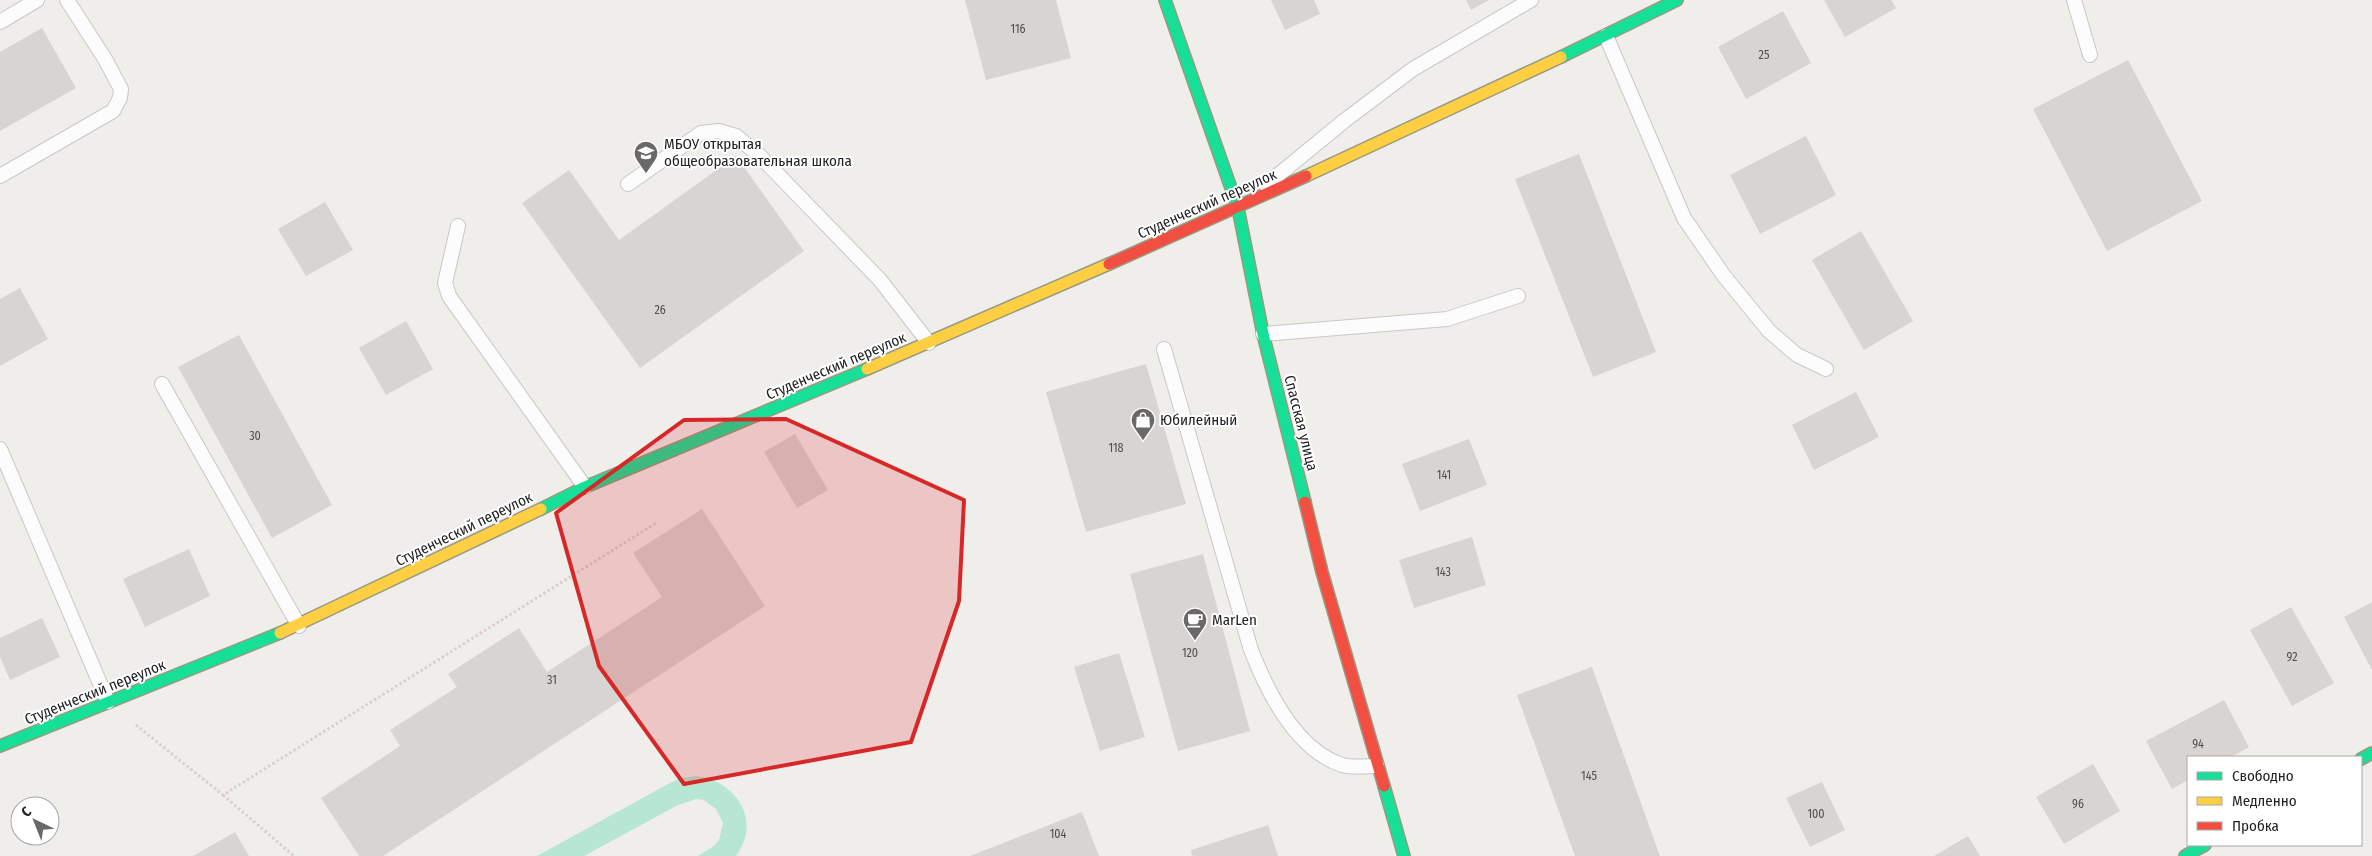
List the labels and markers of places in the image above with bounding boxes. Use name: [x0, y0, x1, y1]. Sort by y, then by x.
place label: МБОУ открытая общеобразовательная школа: [664, 135, 852, 170]
school or university icon: МБОУ открытая общеобразовательная школа: [633, 140, 659, 174]
shop icon: Юбилейный: [1130, 407, 1156, 441]
place label: Юбилейный: [1160, 411, 1237, 429]
cafe icon: MarLen: [1182, 607, 1208, 641]
place label: MarLen: [1212, 611, 1257, 629]

